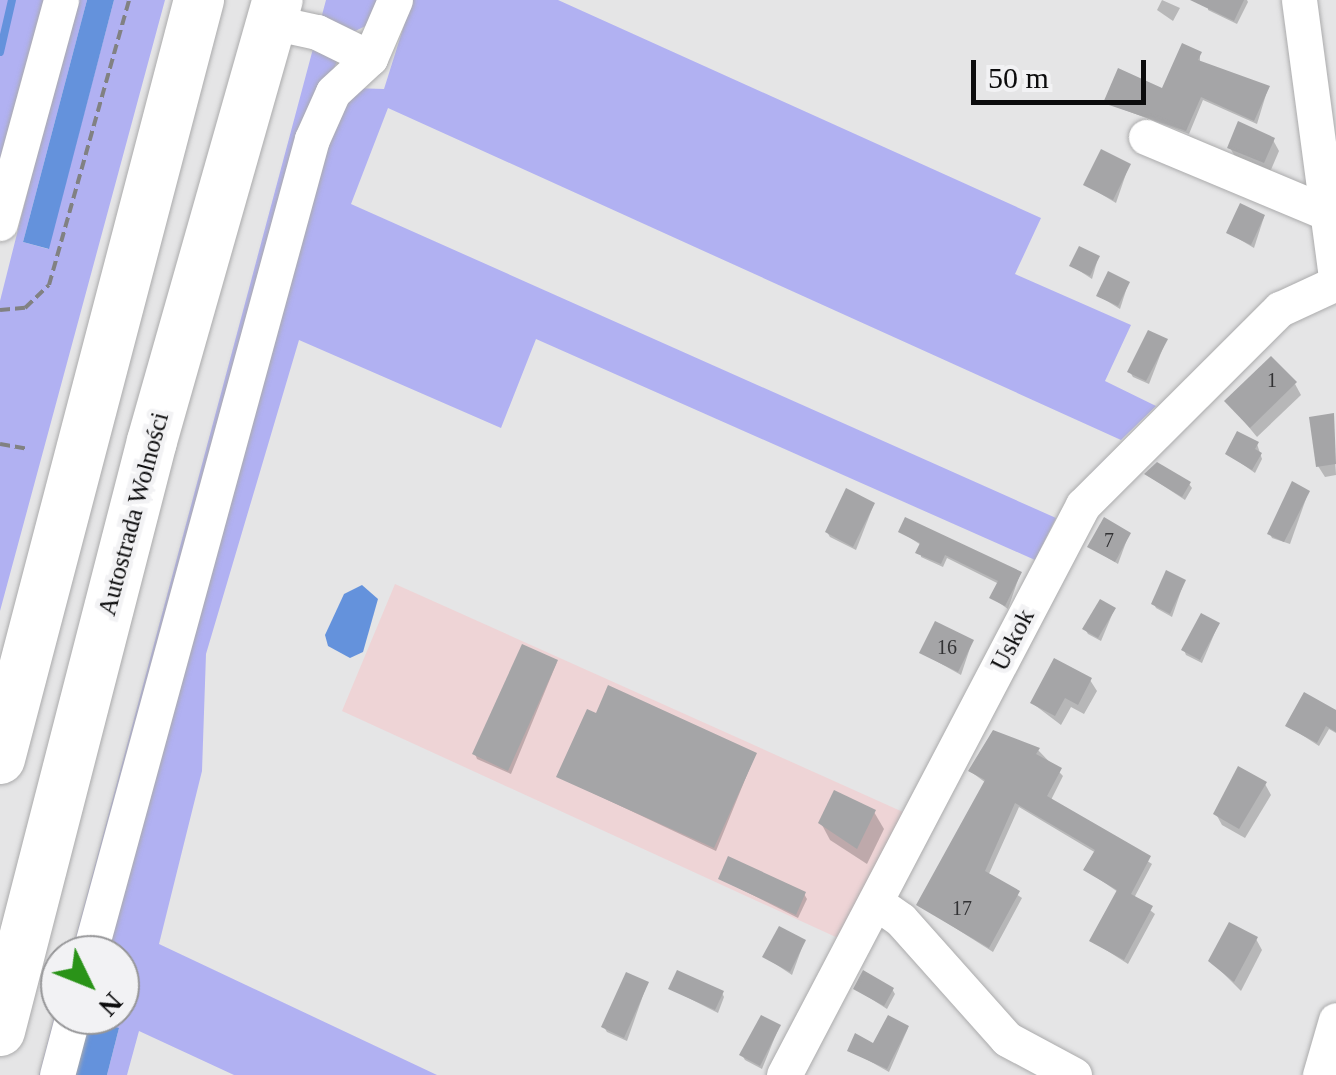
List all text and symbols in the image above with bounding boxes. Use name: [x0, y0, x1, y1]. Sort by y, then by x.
scale bar: [976, 40, 1151, 102]
text: 50 m: [988, 61, 1049, 94]
house number: 1: [1267, 368, 1277, 392]
street label: Autostrada Wolności: [92, 409, 176, 619]
house number: 7: [1104, 528, 1114, 552]
street label: Uskok: [985, 604, 1041, 676]
house number: 16: [937, 635, 957, 659]
house number: 17: [952, 896, 972, 920]
north arrow: [40, 935, 140, 1035]
text: N: [93, 986, 129, 1022]

